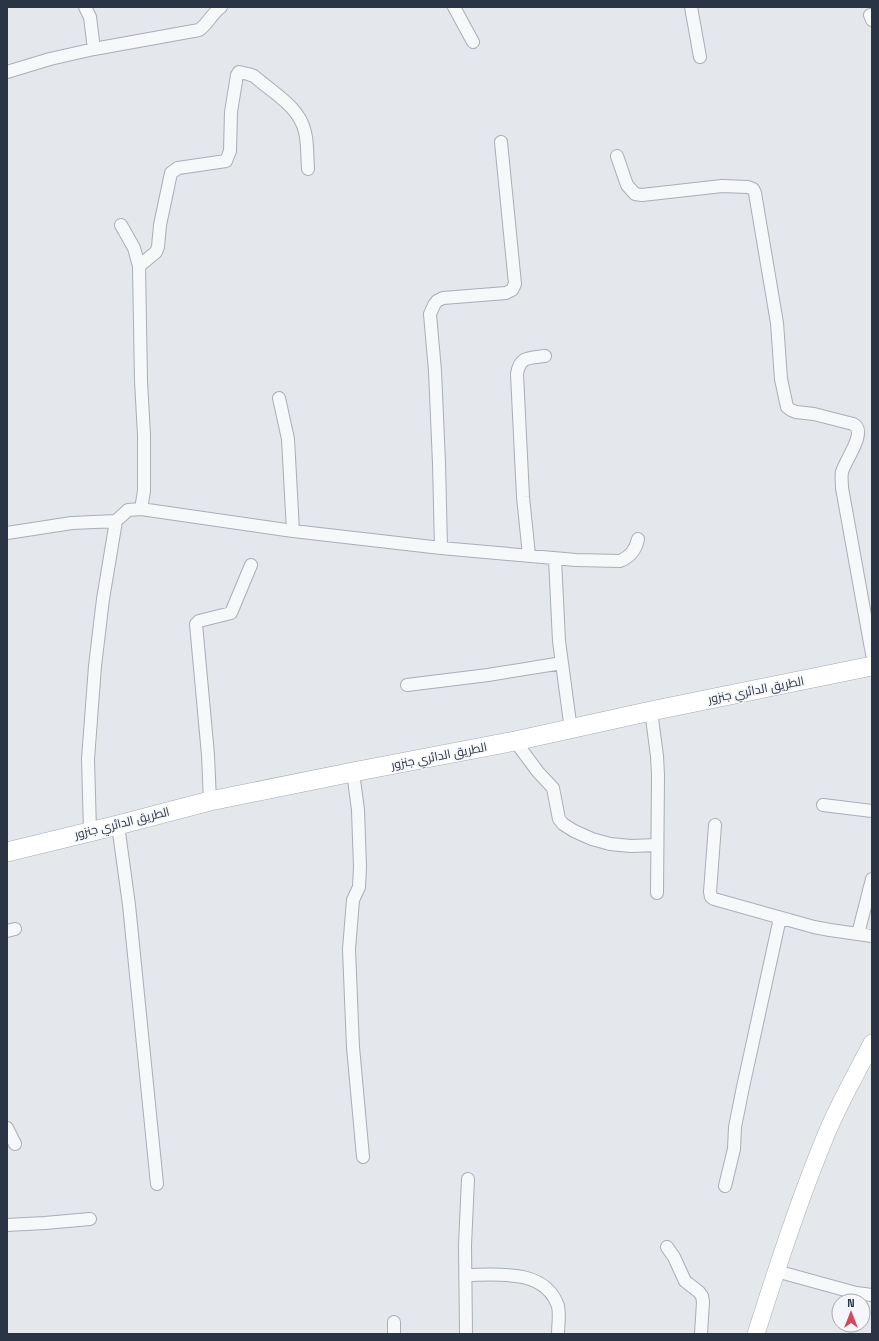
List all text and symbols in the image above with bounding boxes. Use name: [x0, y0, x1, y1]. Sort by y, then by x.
street label: الطريق الدائري جنزور: [706, 673, 806, 709]
street label: الطريق الدائري جنزور: [389, 739, 489, 775]
street label: الطريق الدائري جنزور: [72, 803, 172, 845]
north arrow: [831, 1293, 871, 1333]
text: N: [847, 1296, 855, 1310]

